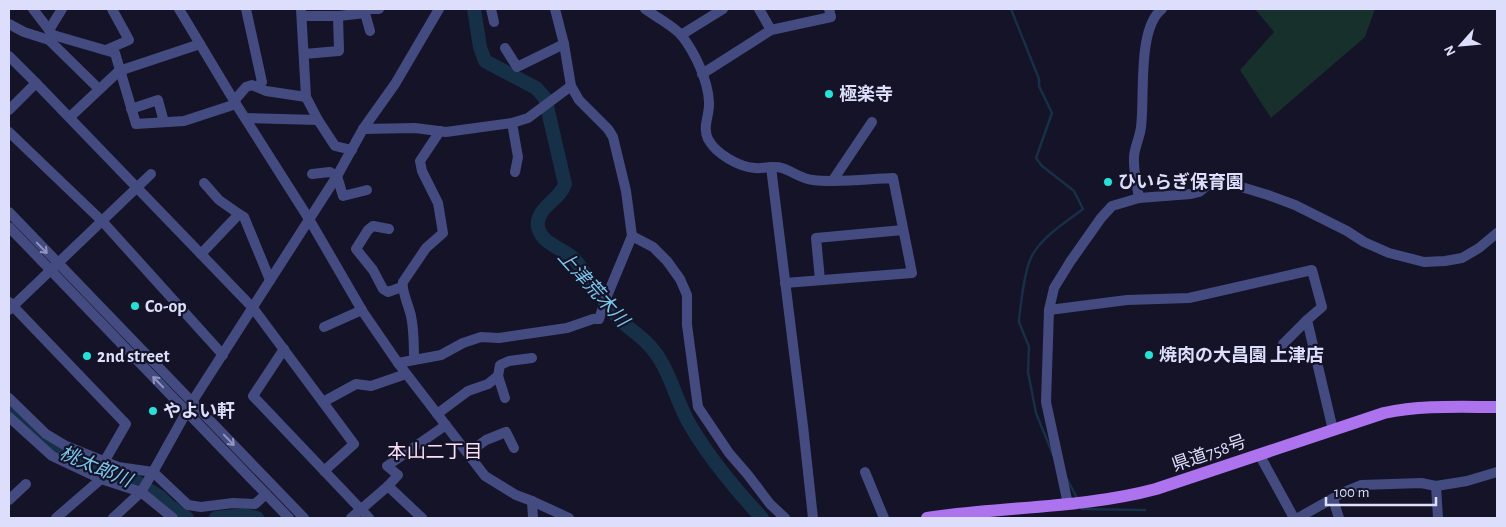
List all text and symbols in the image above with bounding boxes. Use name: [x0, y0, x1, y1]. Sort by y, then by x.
north arrow: [1436, 20, 1486, 70]
text: N: [1442, 43, 1459, 58]
place label: 極楽寺: [839, 84, 893, 104]
marker: 極楽寺: [823, 88, 835, 100]
place label: ひいらぎ保育園: [1118, 172, 1244, 192]
marker: ひいらぎ保育園: [1102, 176, 1114, 188]
one-way arrow: [36, 241, 48, 254]
water label: 上津荒木川: [554, 247, 634, 332]
place label: Co-op: [145, 298, 187, 316]
marker: Co-op: [129, 300, 141, 312]
place label: 焼肉の大昌園 上津店: [1159, 346, 1324, 365]
place label: 2nd street: [97, 348, 170, 366]
marker: 焼肉の大昌園 上津店: [1143, 349, 1155, 361]
marker: 2nd street: [81, 350, 93, 362]
one-way arrow: [152, 376, 164, 388]
place label: やよい軒: [163, 402, 235, 421]
marker: やよい軒: [147, 405, 159, 417]
street label: 県道758号: [1169, 431, 1249, 475]
one-way arrow: [223, 433, 235, 446]
district label: 本山二丁目: [387, 442, 483, 462]
water label: 桃太郎川: [57, 443, 136, 492]
scale bar: [1326, 474, 1436, 506]
text: 100 m: [1334, 485, 1369, 500]

